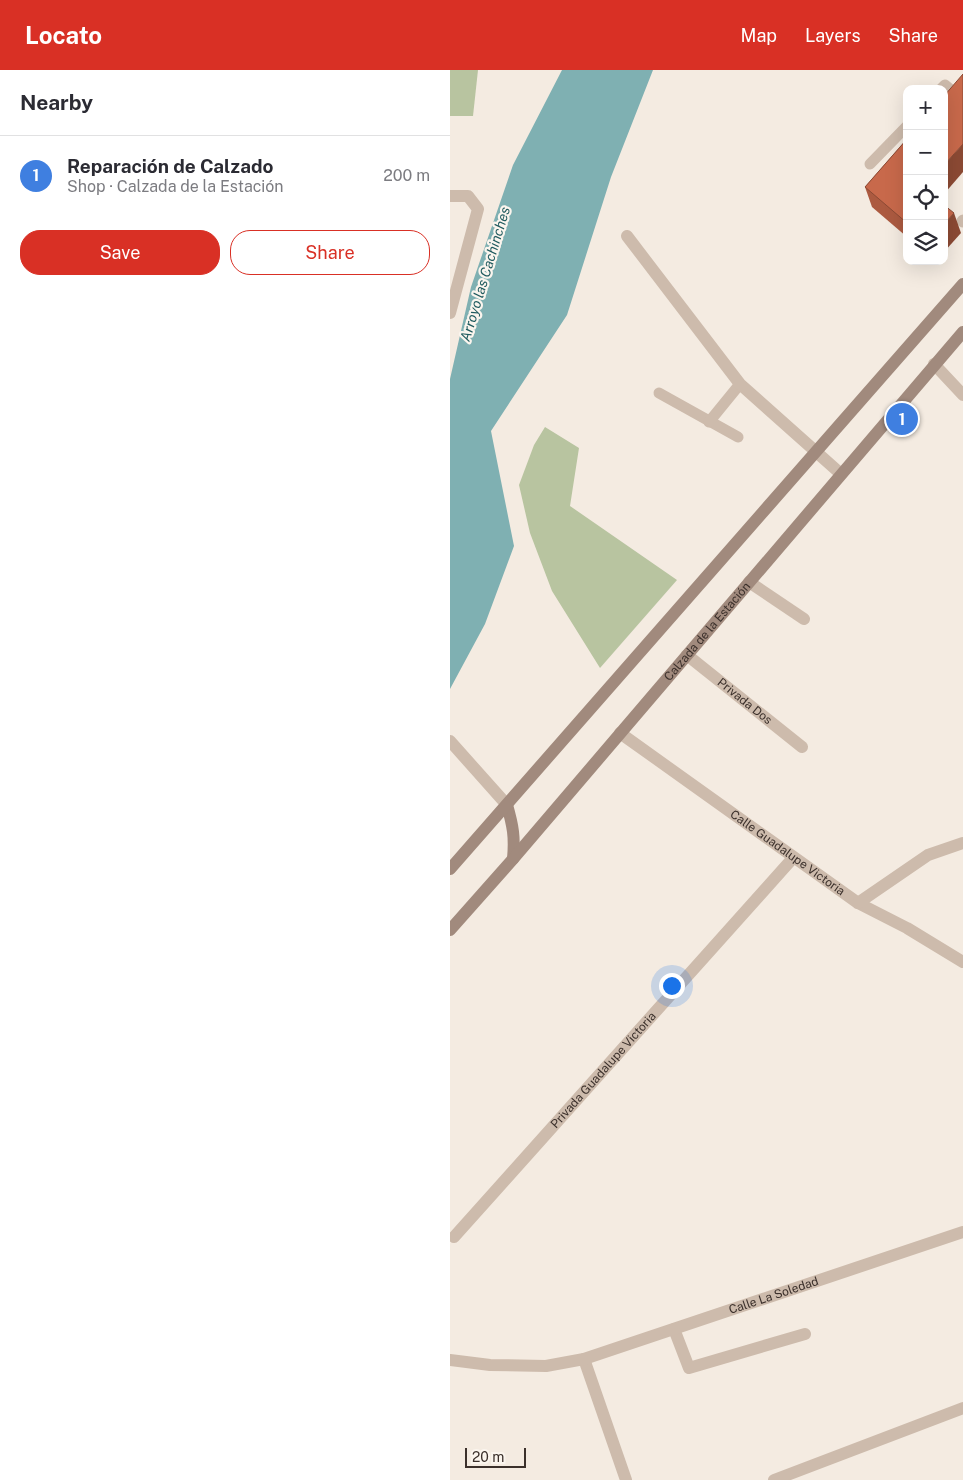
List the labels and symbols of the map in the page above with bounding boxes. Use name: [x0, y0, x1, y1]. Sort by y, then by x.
water label: Arroyo las Cachinches: [457, 205, 513, 343]
pin: 1: [886, 400, 918, 438]
street label: Calzada de la Estación: [661, 579, 753, 684]
street label: Privada Dos: [715, 675, 775, 727]
street label: Calle Guadalupe Victoria: [728, 807, 848, 898]
your location: [659, 973, 685, 999]
street label: Privada Guadalupe Victoria: [548, 1009, 659, 1131]
street label: Calle La Soledad: [727, 1274, 820, 1317]
scale bar: [465, 1445, 526, 1468]

